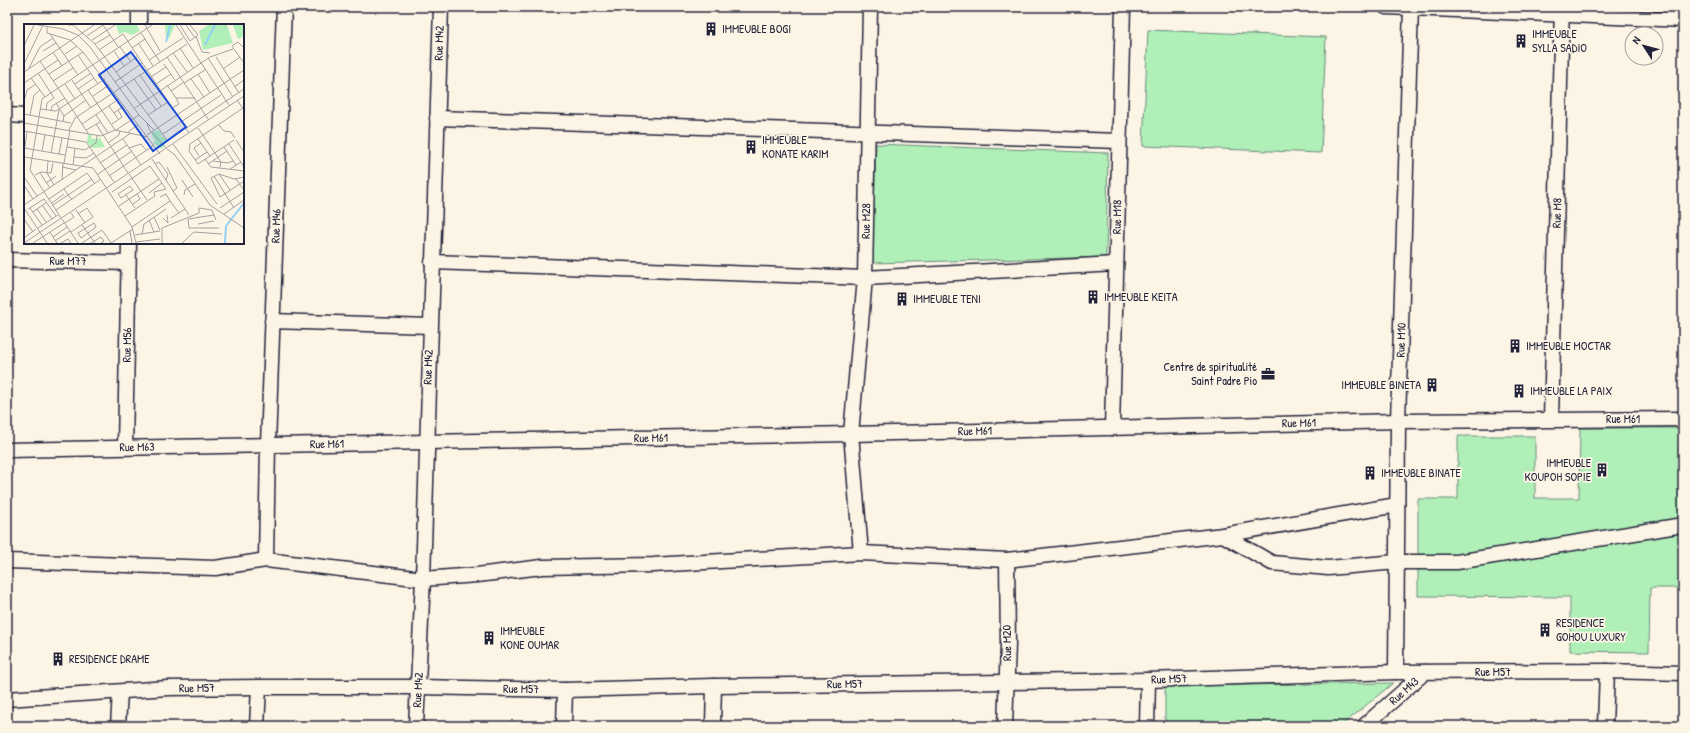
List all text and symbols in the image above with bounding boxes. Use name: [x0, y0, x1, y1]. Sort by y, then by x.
place label: IMMEUBLE BOGI: [722, 20, 791, 37]
building icon: IMMEUBLE BOGI: [703, 21, 719, 37]
inset map: [24, 24, 244, 244]
street label: Rue M42: [429, 25, 448, 61]
place label: IMMEUBLE SYLLA SADIO: [1532, 25, 1587, 56]
north arrow: [1624, 26, 1664, 66]
building icon: IMMEUBLE SYLLA SADIO: [1513, 33, 1529, 49]
text: N: [1629, 34, 1643, 47]
place label: IMMEUBLE KONATE KARIM: [762, 131, 828, 162]
building icon: IMMEUBLE KONATE KARIM: [743, 139, 759, 155]
street label: Rue M8: [1547, 198, 1566, 228]
street label: Rue M18: [1108, 200, 1125, 234]
street label: Rue M28: [857, 203, 874, 239]
street label: Rue M46: [266, 208, 285, 243]
street label: Rue M77: [49, 252, 87, 269]
place label: IMMEUBLE KEITA: [1104, 288, 1178, 305]
building icon: IMMEUBLE KEITA: [1085, 289, 1101, 305]
place label: IMMEUBLE TENI: [913, 290, 981, 307]
building icon: IMMEUBLE TENI: [894, 291, 910, 307]
street label: Rue M10: [1391, 322, 1410, 358]
street label: Rue M56: [118, 327, 135, 363]
place label: IMMEUBLE MOCTAR: [1526, 337, 1611, 354]
building icon: IMMEUBLE MOCTAR: [1507, 338, 1523, 354]
street label: Rue M42: [418, 349, 437, 385]
place label: Centre de spiritualité Saint Padre Pio: [1164, 358, 1257, 389]
office icon: Centre de spiritualité Saint Padre Pio: [1260, 366, 1276, 382]
place label: IMMEUBLE BINETA: [1341, 376, 1421, 393]
building icon: IMMEUBLE BINETA: [1424, 377, 1440, 393]
place label: IMMEUBLE LA PAIX: [1530, 382, 1612, 399]
building icon: IMMEUBLE LA PAIX: [1511, 383, 1527, 399]
street label: Rue M61: [1606, 410, 1640, 427]
street label: Rue M61: [1282, 414, 1316, 431]
street label: Rue M61: [958, 422, 992, 439]
street label: Rue M61: [634, 429, 668, 446]
street label: Rue M61: [310, 435, 344, 452]
street label: Rue M63: [119, 438, 155, 455]
place label: IMMEUBLE KOUPOH SOPIE: [1525, 454, 1592, 485]
building icon: IMMEUBLE KOUPOH SOPIE: [1594, 462, 1610, 478]
place label: IMMEUBLE BINATE: [1381, 464, 1461, 481]
building icon: IMMEUBLE BINATE: [1362, 465, 1378, 481]
place label: RESIDENCE GOHOU LUXURY: [1556, 614, 1626, 645]
place label: IMMEUBLE KONE OUMAR: [500, 622, 560, 653]
building icon: RESIDENCE GOHOU LUXURY: [1537, 622, 1553, 638]
street label: Rue M20: [998, 625, 1015, 661]
building icon: IMMEUBLE KONE OUMAR: [481, 630, 497, 646]
place label: RESIDENCE DRAME: [69, 650, 150, 667]
building icon: RESIDENCE DRAME: [50, 651, 66, 667]
street label: Rue M57: [1475, 663, 1511, 680]
street label: Rue M57: [1151, 669, 1187, 688]
street label: Rue M42: [408, 672, 427, 708]
street label: Rue M43: [1385, 673, 1422, 709]
street label: Rue M57: [827, 675, 863, 692]
street label: Rue M57: [179, 679, 215, 696]
street label: Rue M57: [503, 680, 539, 697]

